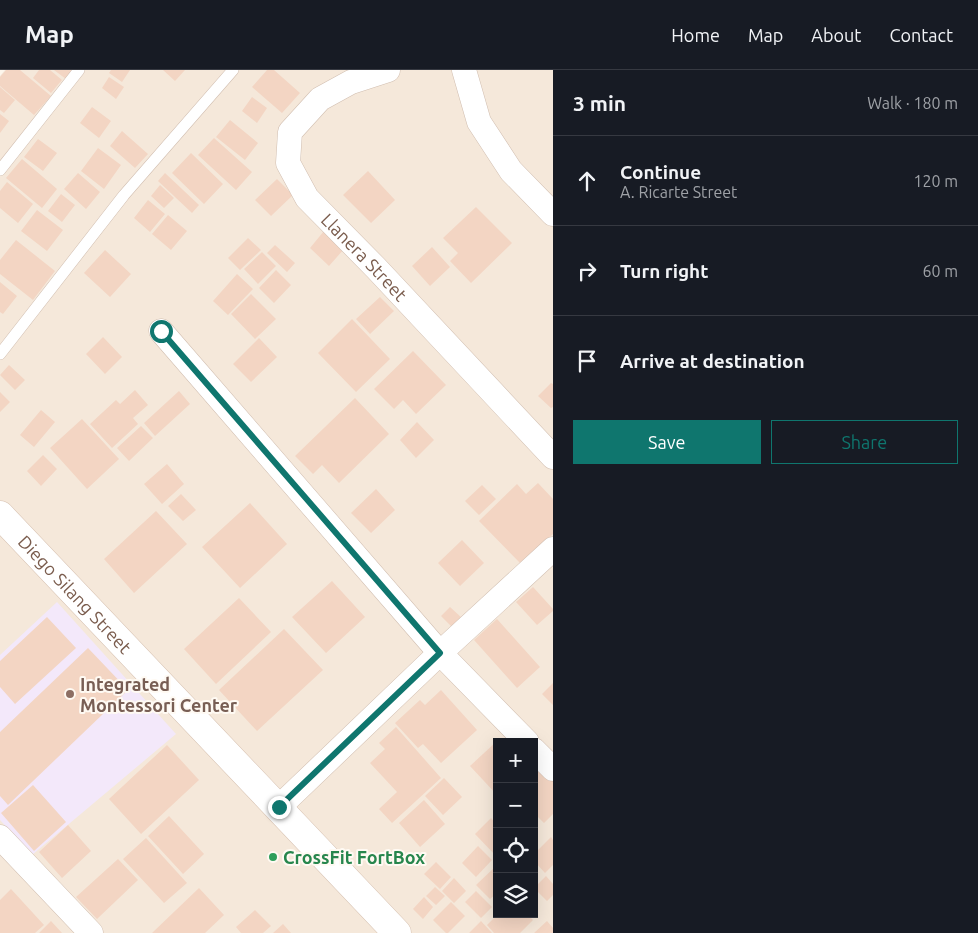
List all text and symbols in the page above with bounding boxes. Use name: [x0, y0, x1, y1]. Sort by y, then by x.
text: Map: [25, 21, 74, 48]
text: Home: [671, 25, 720, 45]
text: Map: [748, 25, 783, 45]
text: About: [811, 25, 861, 45]
text: Contact: [889, 25, 953, 45]
text: 3 min: [573, 91, 626, 115]
text: Walk · 180 m: [867, 94, 958, 112]
text: Continue: [620, 161, 701, 183]
icon: ahead: [573, 167, 601, 195]
text: 120 m: [913, 172, 958, 190]
text: A. Ricarte Street: [620, 183, 737, 201]
street label: Llanera Street: [318, 209, 411, 305]
icon: right: [573, 257, 601, 285]
text: Turn right: [620, 260, 708, 282]
text: 60 m: [922, 262, 958, 280]
route start: [150, 320, 173, 343]
icon: arrive: [573, 347, 601, 375]
text: Arrive at destination: [620, 350, 805, 372]
button: Save: [573, 420, 761, 464]
button: Share: [771, 420, 958, 464]
street label: Diego Silang Street: [14, 531, 136, 657]
place label: Integrated Montessori Center: [80, 674, 238, 715]
marker: Integrated Montessori Center: [64, 688, 76, 700]
map controls: [493, 738, 538, 918]
button: +: [493, 738, 538, 783]
button: −: [493, 783, 538, 828]
route end: [268, 796, 291, 819]
button: locate: [493, 828, 538, 873]
place label: CrossFit FortBox: [283, 847, 425, 867]
marker: CrossFit FortBox: [267, 851, 279, 863]
button: layers: [493, 873, 538, 918]

